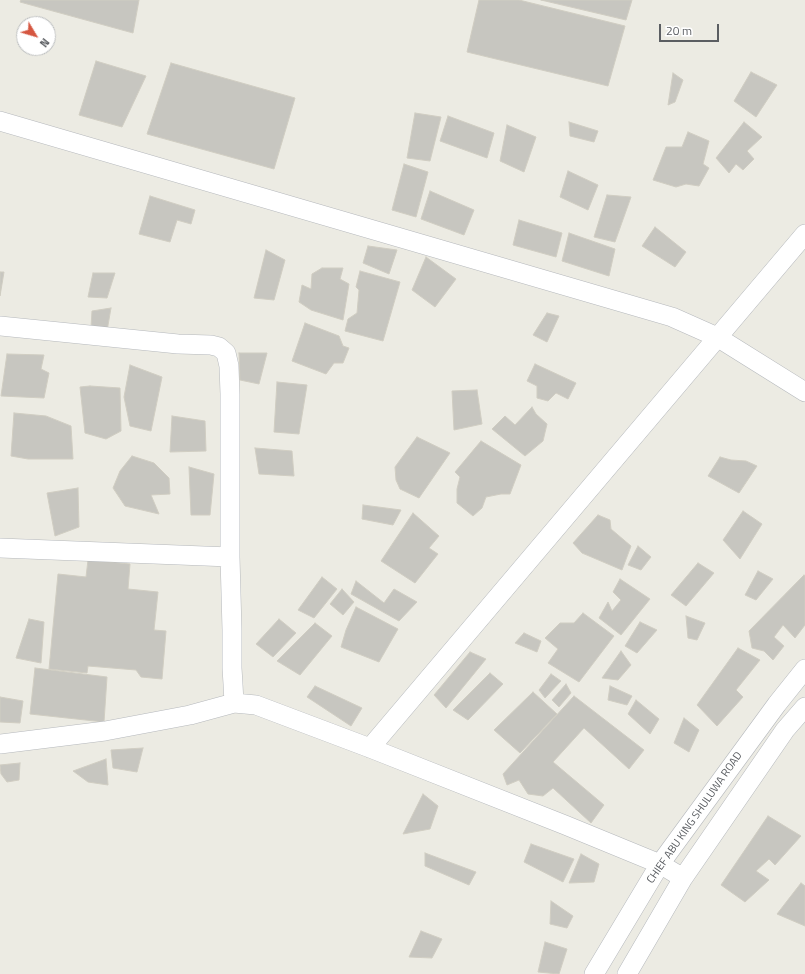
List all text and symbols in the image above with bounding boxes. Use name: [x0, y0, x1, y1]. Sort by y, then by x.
north arrow: [16, 16, 56, 56]
scale bar: [661, 16, 721, 42]
text: 20 m: [666, 21, 692, 40]
text: N: [36, 35, 53, 51]
street label: CHIEF ABU KING SHULUWA ROAD: [644, 750, 746, 886]

